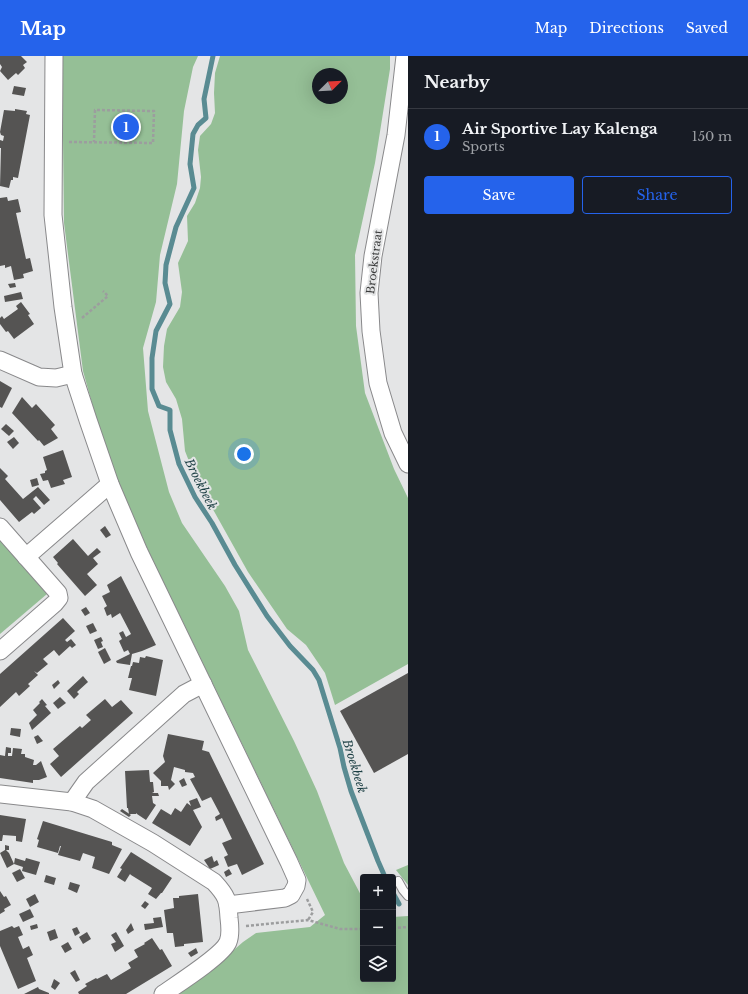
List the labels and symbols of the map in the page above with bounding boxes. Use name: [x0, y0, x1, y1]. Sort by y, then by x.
north arrow: [312, 68, 348, 104]
pin: 1: [113, 112, 139, 142]
street label: Broekstraat: [363, 228, 385, 295]
your location: [234, 444, 254, 464]
water label: Broekbeek: [181, 455, 220, 512]
water label: Broekbeek: [339, 736, 370, 795]

